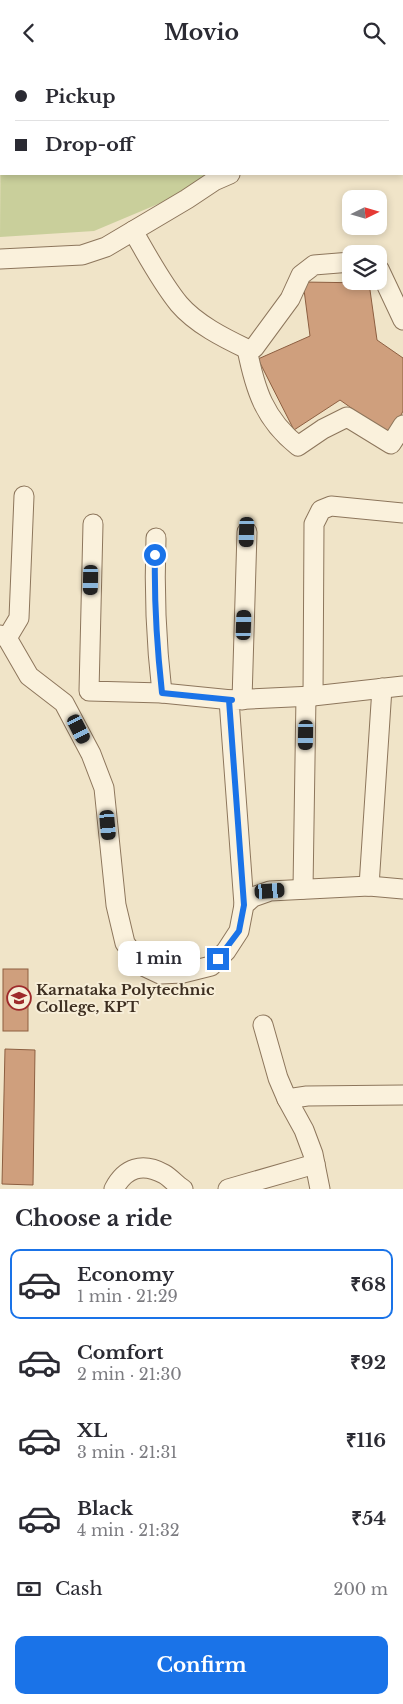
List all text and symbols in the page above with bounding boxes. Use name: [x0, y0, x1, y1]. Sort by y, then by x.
icon: back: [15, 19, 43, 47]
text: Movio: [164, 19, 239, 46]
icon: search: [360, 19, 388, 47]
text: Pickup: [45, 85, 116, 108]
text: Drop-off: [45, 133, 134, 156]
north arrow: [342, 190, 388, 235]
map controls: [342, 190, 387, 290]
button: layers: [342, 245, 387, 290]
car: [238, 517, 255, 547]
route start: [144, 544, 166, 566]
car: [83, 565, 98, 595]
car: [235, 610, 252, 640]
car: [65, 712, 92, 746]
car: [298, 720, 313, 750]
car: [99, 809, 116, 841]
car: [254, 882, 285, 900]
callout: 1 min: [118, 941, 200, 977]
text: 1 min: [136, 948, 182, 968]
route end: [207, 948, 229, 970]
place label: Karnataka Polytechnic College, KPT: [36, 980, 215, 1016]
school or university icon: Karnataka Polytechnic College, KPT: [6, 985, 32, 1011]
text: Choose a ride: [15, 1205, 172, 1232]
icon: car: [17, 1262, 62, 1307]
text: Economy: [77, 1263, 174, 1286]
text: ₹68: [350, 1273, 386, 1296]
text: 1 min · 21:29: [77, 1286, 178, 1306]
icon: car: [17, 1340, 62, 1385]
text: Comfort: [77, 1341, 164, 1364]
text: ₹92: [350, 1351, 386, 1374]
text: 2 min · 21:30: [77, 1364, 182, 1384]
icon: car: [17, 1418, 62, 1463]
text: XL: [77, 1419, 107, 1442]
text: ₹116: [346, 1429, 386, 1452]
text: 3 min · 21:31: [77, 1442, 177, 1462]
icon: car: [17, 1496, 62, 1541]
text: Black: [77, 1497, 133, 1520]
text: ₹54: [351, 1507, 386, 1530]
text: 4 min · 21:32: [77, 1520, 180, 1540]
icon: cash: [15, 1575, 43, 1603]
text: Cash: [55, 1577, 102, 1600]
text: 200 m: [334, 1579, 388, 1599]
button: Confirm: [15, 1636, 388, 1694]

